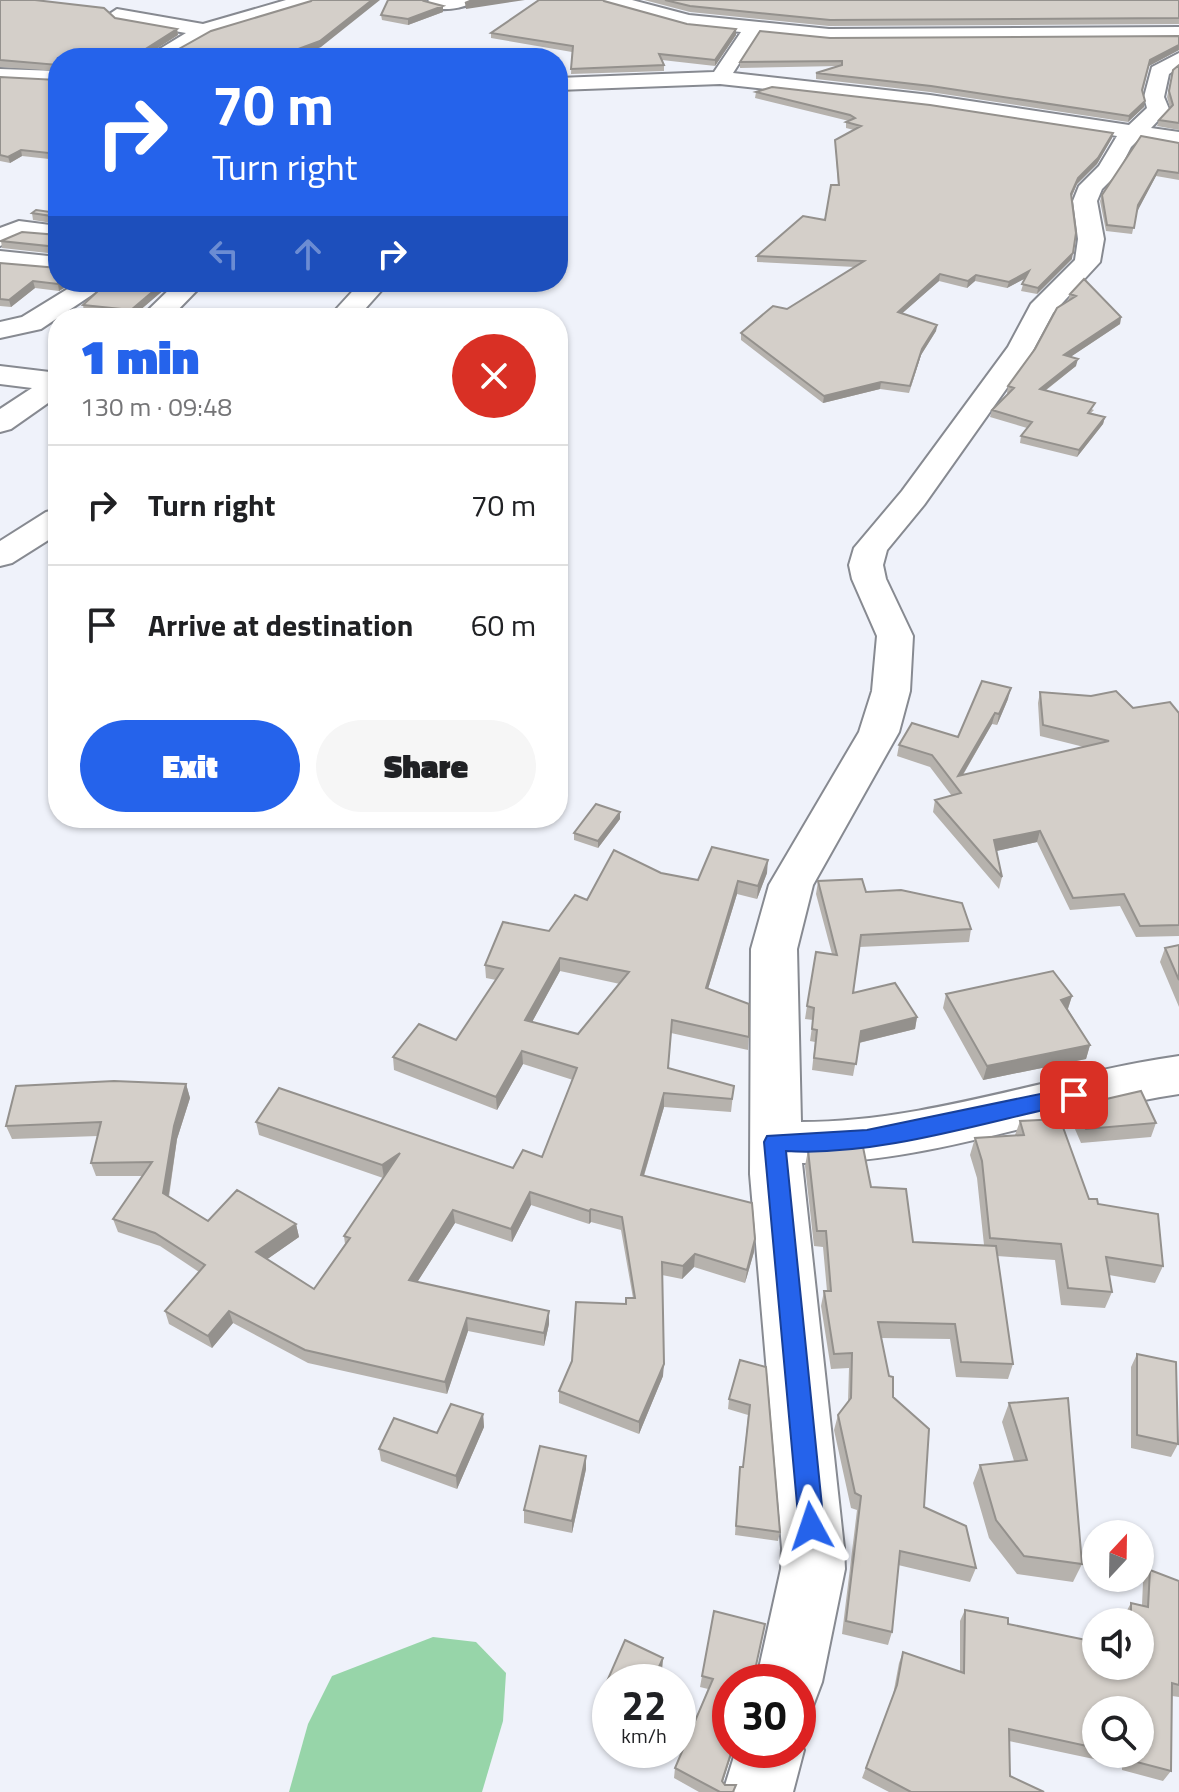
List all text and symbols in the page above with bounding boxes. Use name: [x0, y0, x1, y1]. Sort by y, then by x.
text: 70 m: [212, 62, 334, 147]
icon: right: [80, 80, 184, 184]
text: Turn right: [212, 139, 357, 194]
icon: left: [202, 232, 246, 276]
icon: ahead: [286, 232, 330, 276]
icon: right: [370, 232, 414, 276]
text: 1 min: [80, 320, 199, 393]
button: close: [452, 334, 536, 418]
text: 130 m · 09:48: [80, 387, 232, 426]
text: Turn right: [148, 482, 276, 528]
text: 70 m: [471, 482, 536, 528]
icon: right: [80, 483, 124, 527]
text: Arrive at destination: [148, 602, 413, 648]
text: 60 m: [471, 602, 536, 648]
icon: arrive: [80, 603, 124, 647]
button: Exit: [80, 720, 300, 812]
button: Share: [316, 720, 536, 812]
pin: [1040, 1061, 1108, 1129]
icon: arrive: [1052, 1073, 1096, 1117]
position arrow: [769, 1484, 853, 1568]
north arrow: [1082, 1520, 1154, 1592]
map controls: [1082, 1520, 1154, 1768]
button: sound: [1082, 1608, 1154, 1680]
speed limit sign: 30: [712, 1664, 816, 1768]
text: 22: [622, 1675, 666, 1736]
button: search: [1082, 1696, 1154, 1768]
text: km/h: [621, 1720, 667, 1751]

